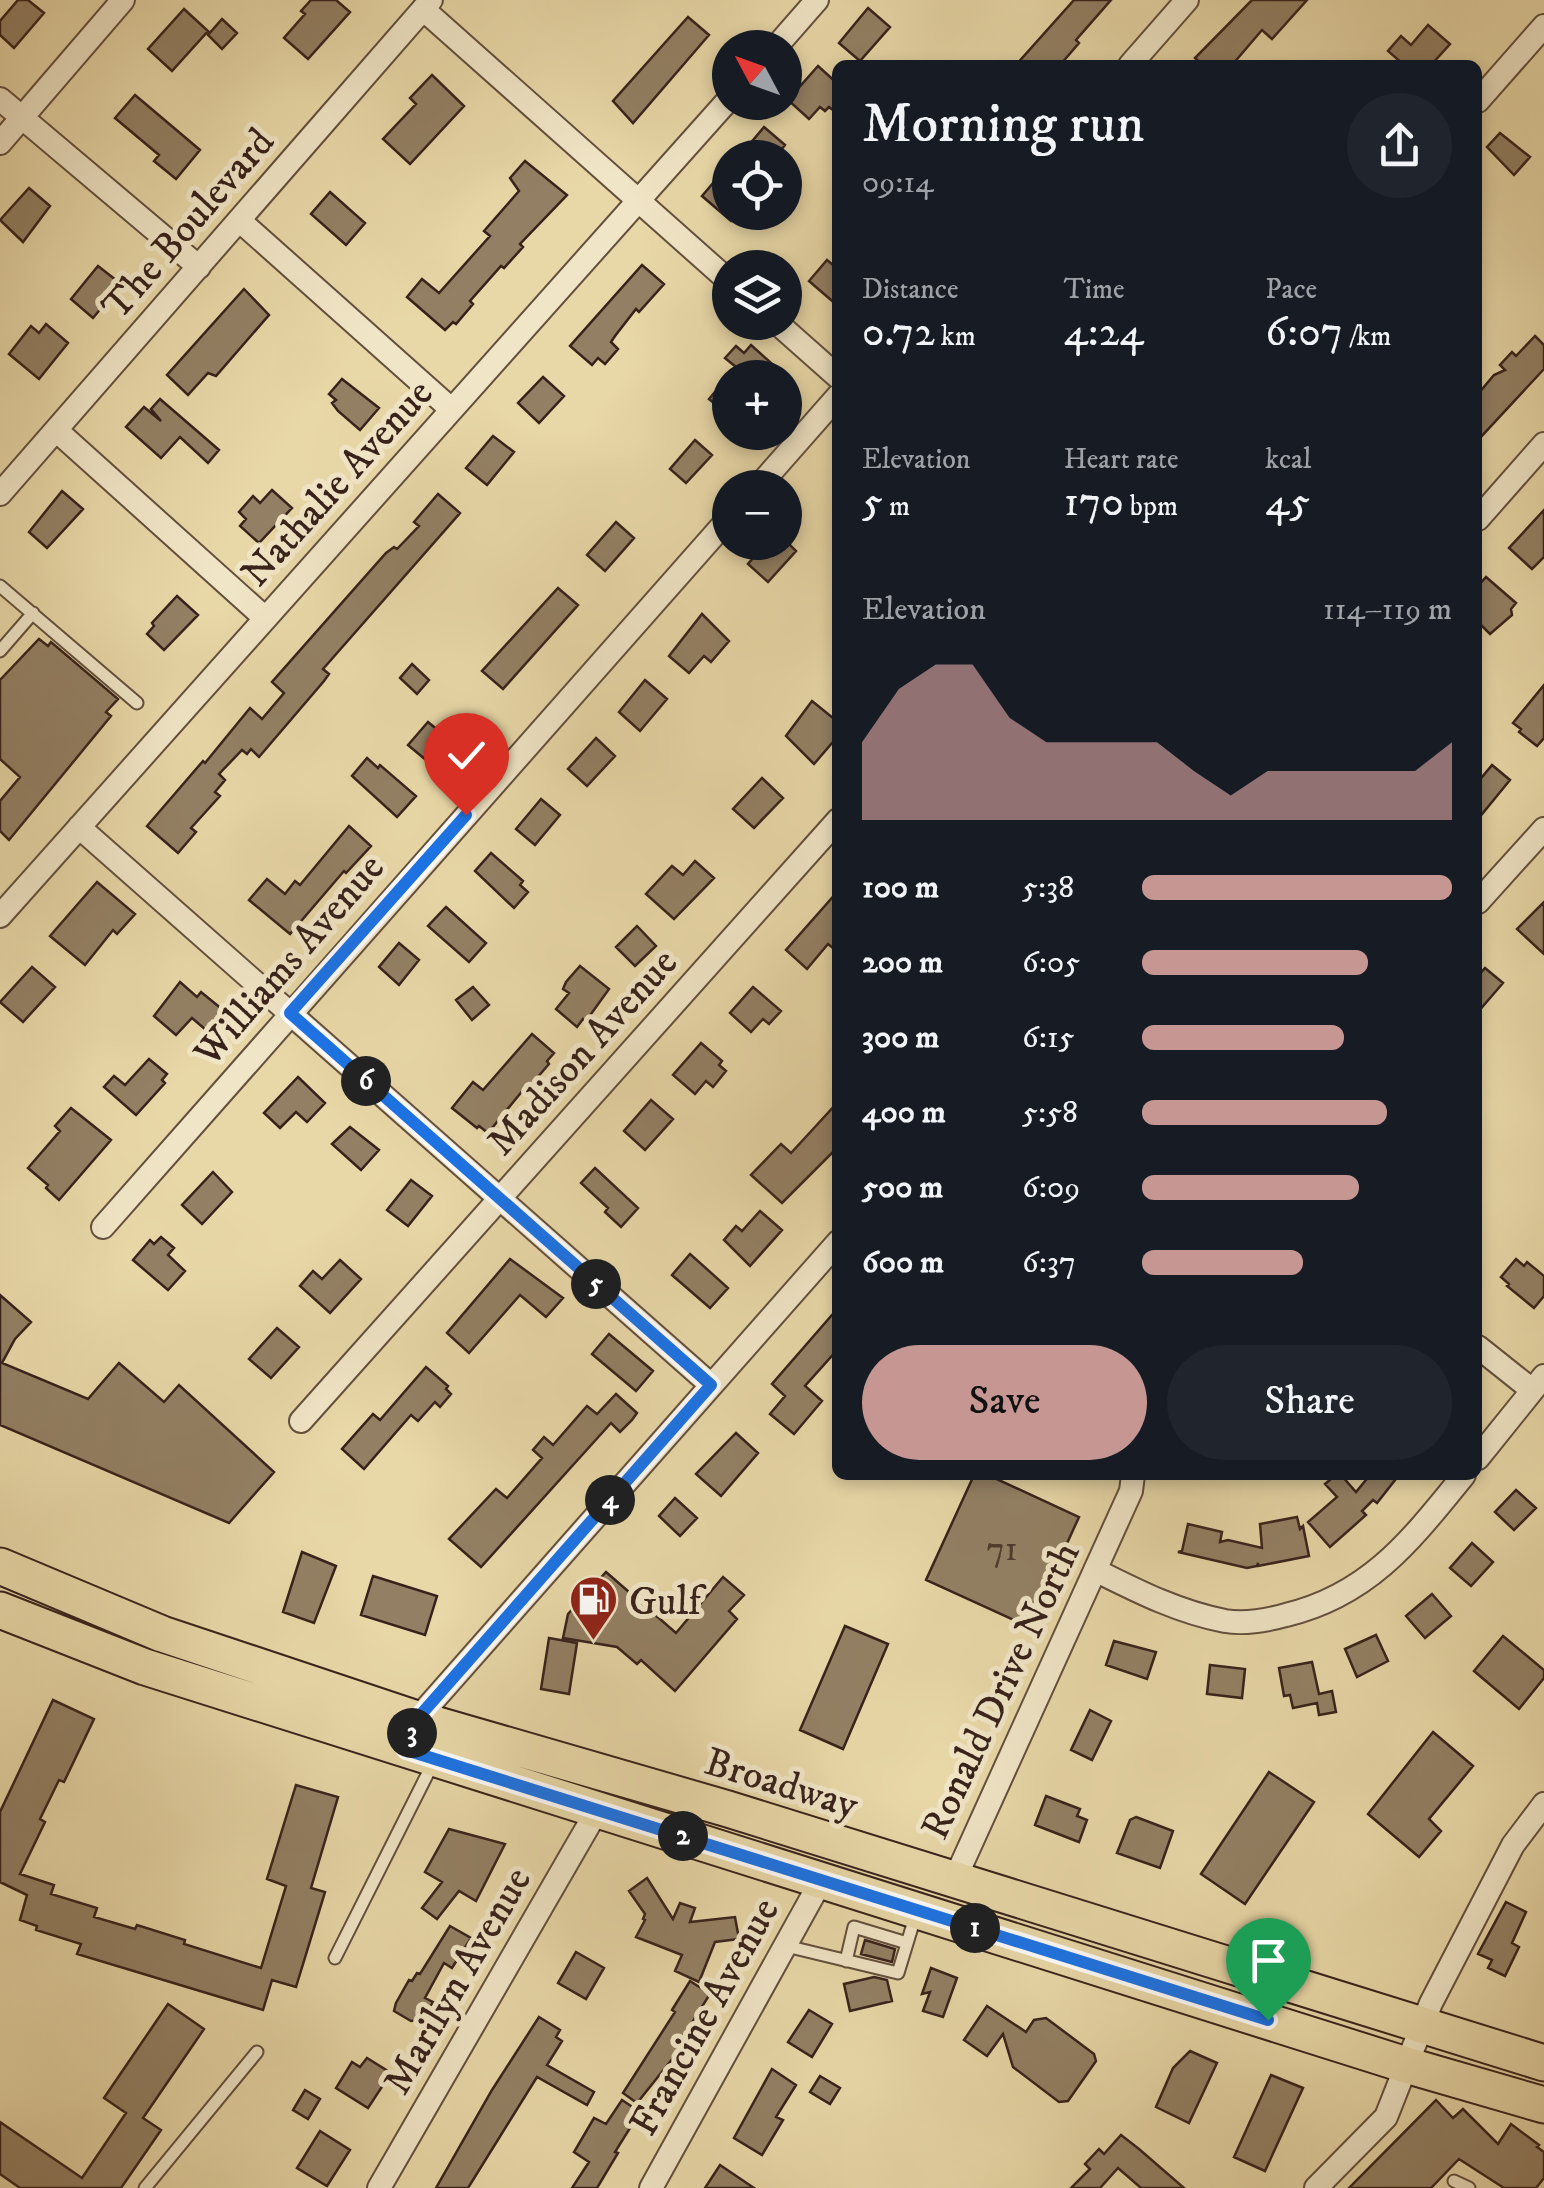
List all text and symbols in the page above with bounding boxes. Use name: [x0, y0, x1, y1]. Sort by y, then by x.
north arrow: [712, 30, 802, 120]
map controls: [712, 30, 802, 560]
text: Morning run: [862, 91, 1144, 160]
button: share: [1347, 93, 1452, 198]
street label: The Boulevard: [92, 119, 286, 331]
button: locate: [712, 140, 802, 230]
text: 09:14: [862, 163, 934, 203]
button: layers: [712, 250, 802, 340]
text: Distance: [862, 272, 958, 307]
text: Time: [1064, 272, 1124, 307]
text: Pace: [1265, 272, 1317, 307]
text: 0.72: [862, 307, 935, 359]
text: 4:24: [1064, 307, 1144, 359]
text: 6:07: [1265, 307, 1343, 359]
text: km: [935, 319, 976, 354]
text: /km: [1343, 319, 1391, 354]
button: +: [712, 360, 802, 450]
street label: Nathalie Avenue: [232, 370, 445, 598]
text: Elevation: [862, 442, 970, 477]
text: Heart rate: [1064, 442, 1179, 477]
text: kcal: [1265, 442, 1311, 477]
button: −: [712, 470, 802, 560]
text: 5: [862, 477, 883, 529]
text: 170: [1064, 477, 1124, 529]
text: 45: [1265, 477, 1310, 529]
text: m: [883, 489, 910, 524]
text: bpm: [1124, 489, 1178, 524]
text: Elevation: [862, 590, 986, 630]
text: 114–119 m: [1323, 590, 1452, 630]
pin: [424, 713, 509, 816]
icon: check: [439, 728, 494, 783]
street label: Williams Avenue: [184, 844, 396, 1078]
text: 100 m: [862, 868, 939, 908]
text: 5:38: [1022, 868, 1074, 908]
street label: Madison Avenue: [477, 939, 689, 1167]
text: 200 m: [862, 943, 943, 983]
text: 6:05: [1022, 943, 1080, 983]
text: 300 m: [862, 1018, 939, 1058]
text: 6:15: [1022, 1018, 1074, 1058]
pin: 6: [341, 1056, 391, 1106]
text: 6: [359, 1063, 373, 1098]
text: 400 m: [862, 1093, 946, 1133]
text: 5:58: [1022, 1093, 1078, 1133]
text: 500 m: [862, 1168, 943, 1208]
text: 6:09: [1022, 1168, 1080, 1208]
text: 600 m: [862, 1243, 944, 1283]
text: 6:37: [1022, 1243, 1076, 1283]
pin: 5: [571, 1259, 621, 1309]
text: 5: [589, 1266, 603, 1301]
button: Save: [862, 1345, 1147, 1460]
button: Share: [1167, 1345, 1452, 1460]
pin: 4: [585, 1475, 635, 1525]
text: 4: [602, 1482, 618, 1517]
house number: 71: [986, 1528, 1018, 1572]
street label: Ronald Drive North: [911, 1535, 1092, 1848]
fuel station icon: Gulf: [568, 1574, 620, 1642]
place label: Gulf: [629, 1578, 707, 1628]
pin: 3: [387, 1708, 437, 1758]
text: 3: [407, 1715, 417, 1750]
street label: Broadway: [698, 1738, 865, 1832]
pin: 2: [658, 1811, 708, 1861]
text: 2: [676, 1818, 690, 1853]
street label: Marilyn Avenue: [373, 1859, 544, 2104]
street label: Francine Avenue: [620, 1890, 791, 2145]
pin: 1: [950, 1903, 1000, 1953]
text: 1: [970, 1910, 980, 1945]
pin: [1226, 1918, 1311, 2021]
icon: arrive: [1241, 1933, 1296, 1988]

